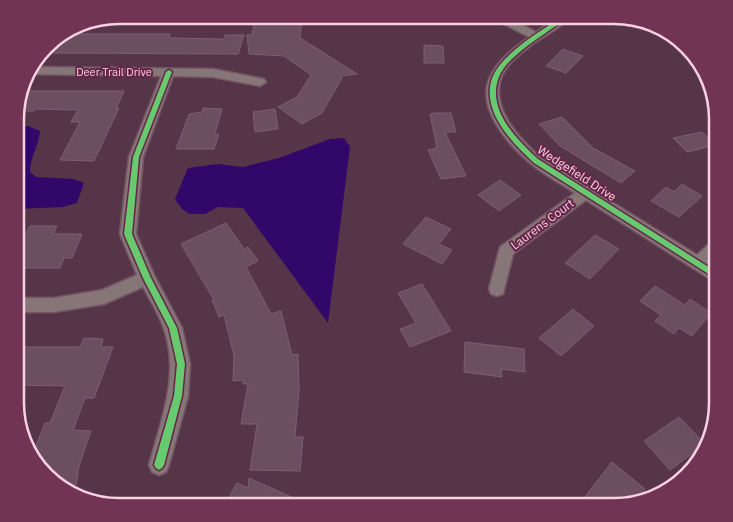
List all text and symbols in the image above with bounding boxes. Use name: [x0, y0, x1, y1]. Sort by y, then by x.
street label: Deer Trail Drive: [76, 65, 152, 79]
street label: Wedgefield Drive: [535, 142, 620, 204]
street label: Laurens Court: [507, 195, 577, 253]

